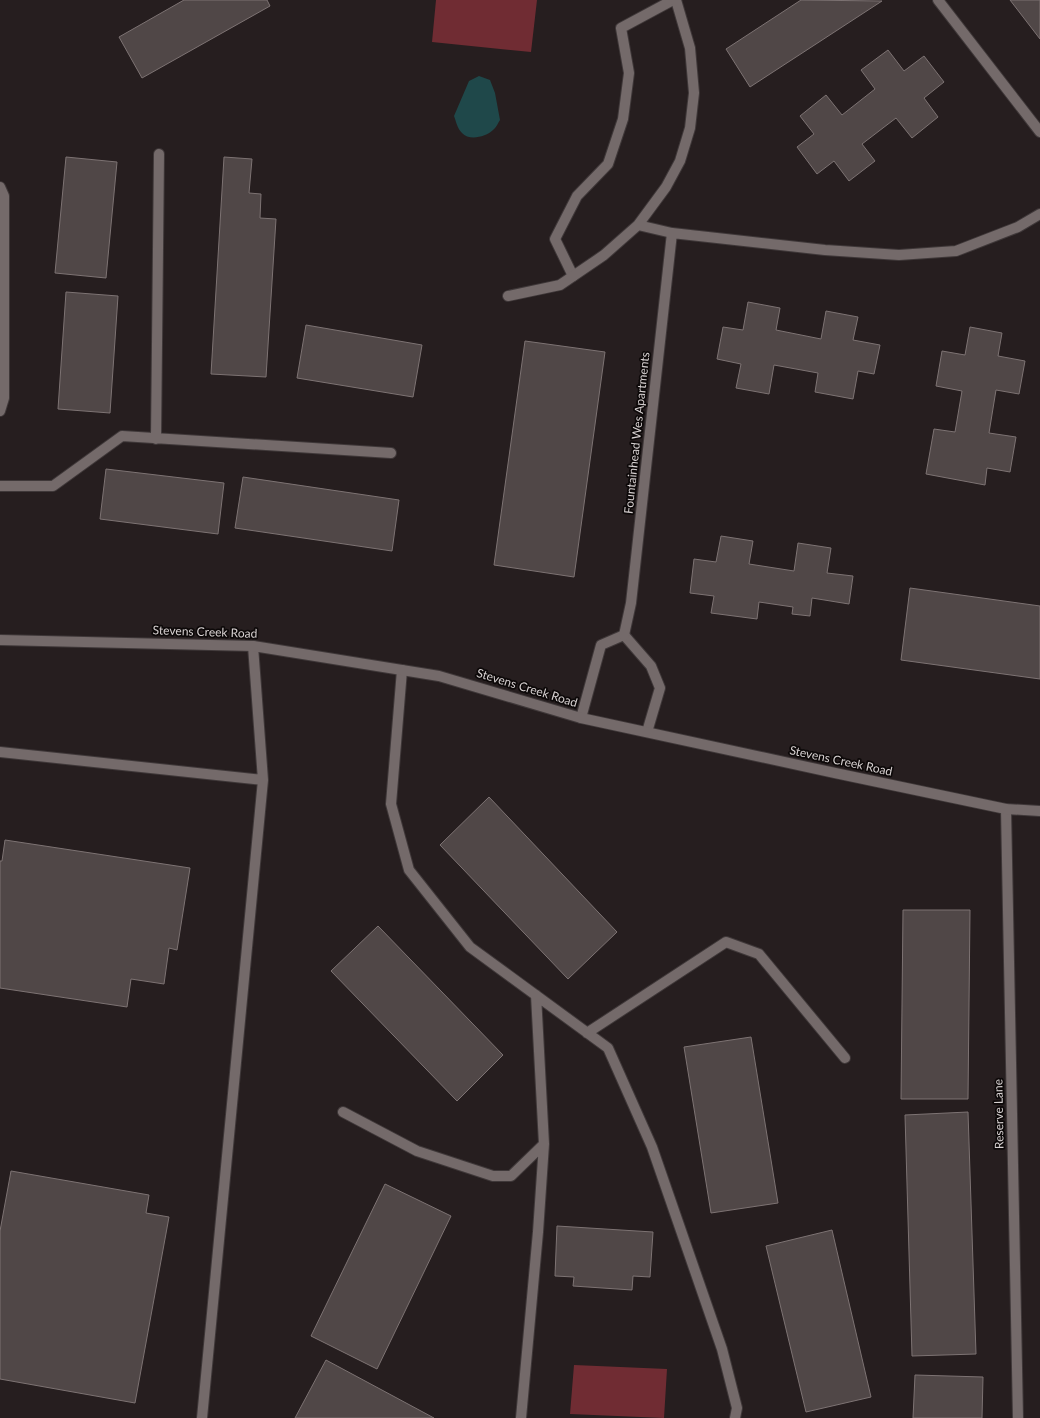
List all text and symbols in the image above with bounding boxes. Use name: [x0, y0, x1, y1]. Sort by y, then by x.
street label: Fountainhead Wes Apartments: [621, 351, 652, 515]
street label: Stevens Creek Road: [152, 622, 258, 641]
street label: Stevens Creek Road: [475, 665, 579, 710]
street label: Stevens Creek Road: [788, 742, 894, 779]
street label: Reserve Lane: [990, 1079, 1007, 1149]

